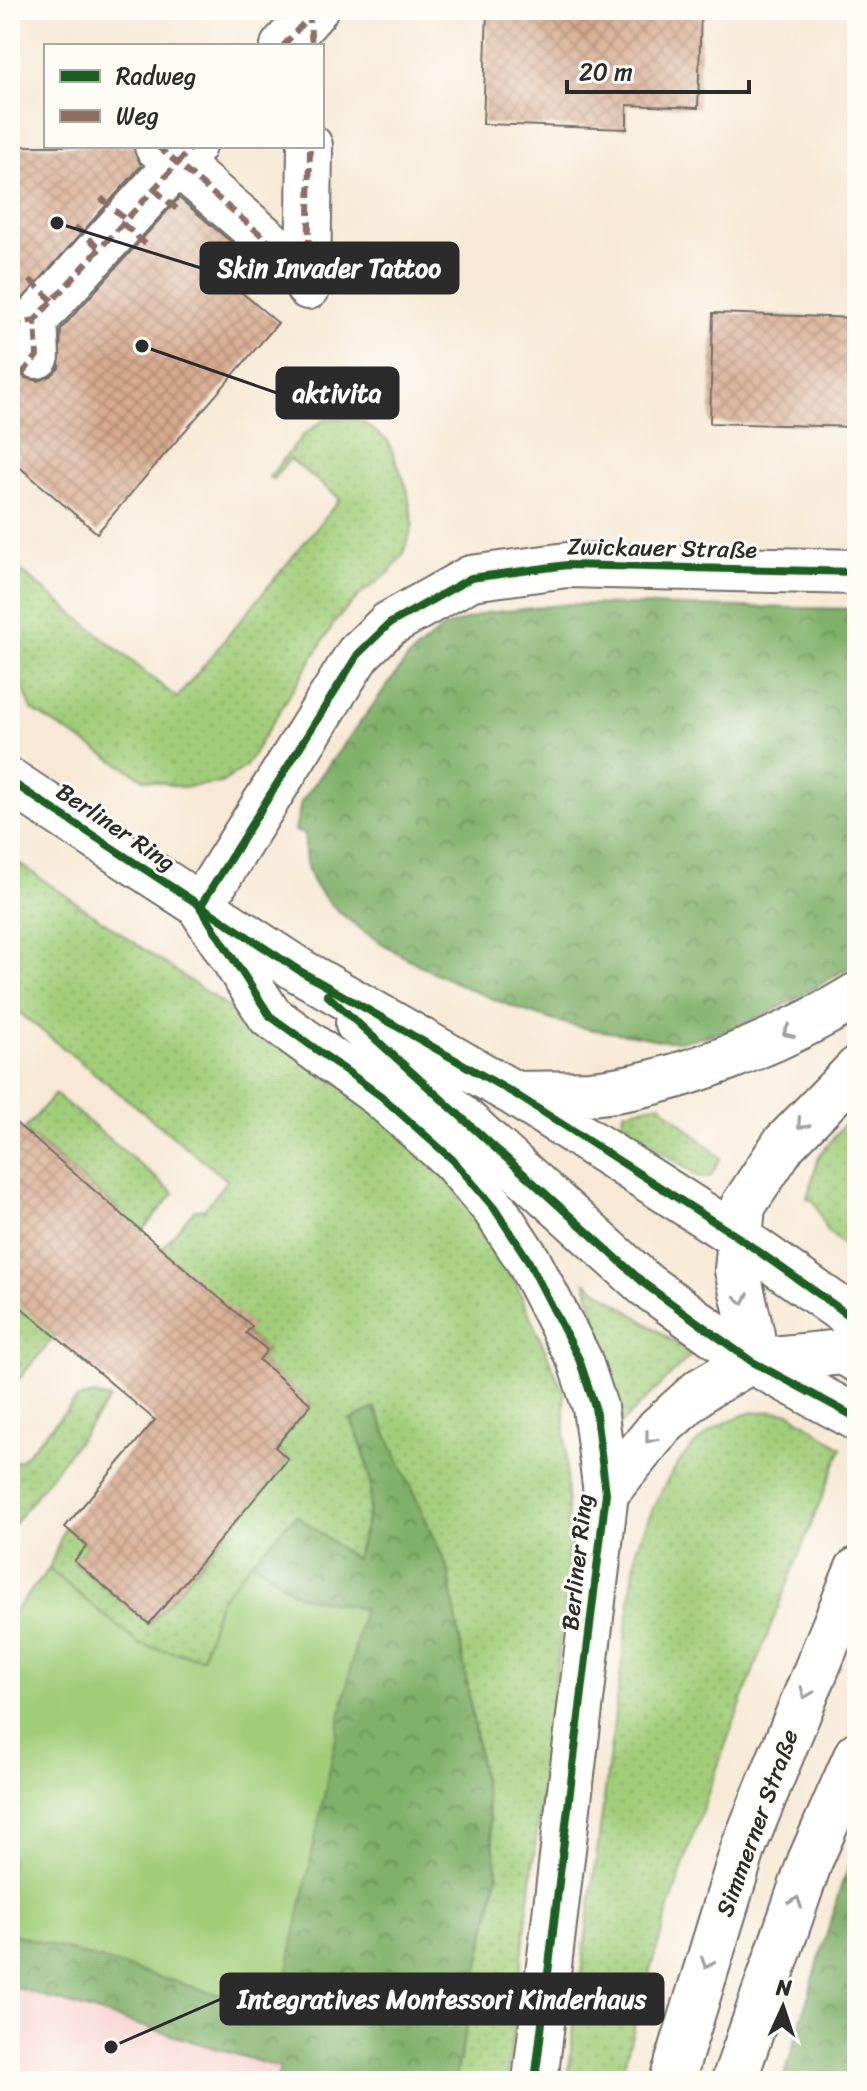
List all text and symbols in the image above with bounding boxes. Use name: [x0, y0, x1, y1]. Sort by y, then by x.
legend: [44, 44, 324, 148]
scale bar: [567, 44, 749, 94]
text: 20 m: [579, 51, 633, 93]
text: Radweg: [116, 55, 196, 97]
text: Weg: [116, 95, 159, 137]
callout: Skin Invader Tattoo: [201, 243, 458, 293]
text: Skin Invader Tattoo: [216, 245, 441, 291]
callout: aktivita: [277, 368, 398, 418]
text: aktivita: [291, 370, 382, 416]
street label: Zwickauer Straße: [567, 525, 758, 571]
street label: Berliner Ring: [47, 771, 185, 883]
one-way arrow: [782, 1022, 797, 1038]
one-way arrow: [797, 1115, 811, 1129]
one-way arrow: [733, 1292, 750, 1306]
one-way arrow: [645, 1429, 660, 1444]
street label: Berliner Ring: [549, 1491, 605, 1633]
one-way arrow: [799, 1685, 815, 1699]
street label: Simmerner Straße: [704, 1723, 810, 1923]
one-way arrow: [787, 1895, 803, 1909]
one-way arrow: [700, 1956, 716, 1970]
north arrow: [743, 1967, 823, 2047]
text: N: [774, 1968, 793, 2007]
callout: Integratives Montessori Kinderhaus: [221, 1974, 663, 2024]
text: Integratives Montessori Kinderhaus: [235, 1976, 648, 2022]

